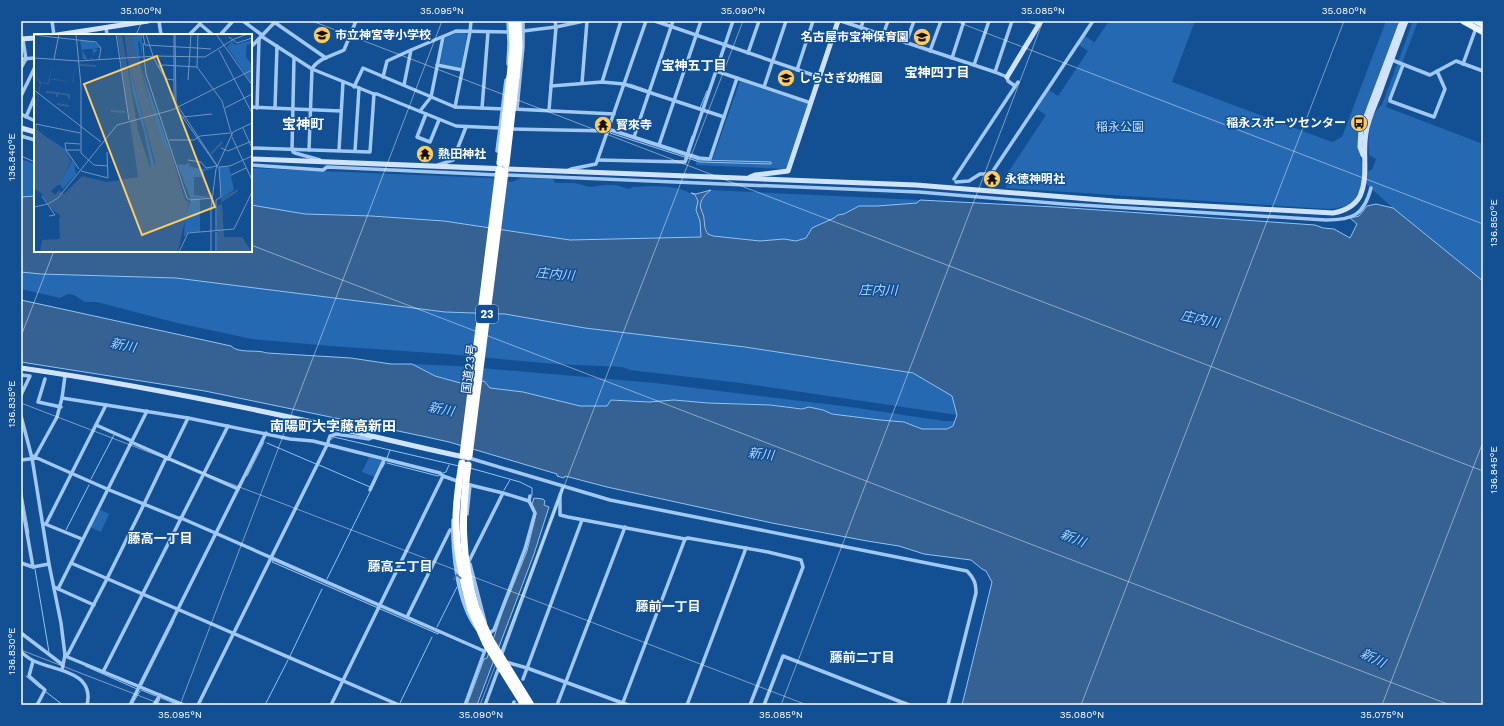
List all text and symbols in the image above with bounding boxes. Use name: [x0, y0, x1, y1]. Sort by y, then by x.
text: 35.100°N: [120, 5, 162, 16]
text: 35.095°N: [420, 5, 464, 16]
text: 35.090°N: [721, 5, 765, 16]
text: 35.085°N: [1021, 5, 1065, 16]
text: 35.080°N: [1322, 5, 1366, 16]
school or university icon: 市立神宮寺小学校: [312, 25, 332, 45]
school or university icon: 名古屋市宝神保育園: [912, 27, 932, 47]
place label: 市立神宮寺小学校: [335, 28, 431, 42]
place label: 名古屋市宝神保育園: [801, 30, 909, 44]
inset map: [34, 34, 252, 252]
district label: 宝神五丁目: [661, 58, 727, 73]
district label: 宝神四丁目: [904, 65, 970, 80]
school or university icon: しらさぎ幼稚園: [776, 68, 796, 88]
place label: しらさぎ幼稚園: [799, 71, 883, 85]
bus stop icon: 稲永スポーツセンター: [1349, 113, 1369, 133]
temple icon: 寳來寺: [593, 115, 613, 135]
district label: 宝神町: [282, 116, 324, 132]
place label: 稲永スポーツセンター: [1226, 116, 1346, 130]
place label: 寳來寺: [616, 118, 652, 132]
park label: 稲永公園: [1096, 120, 1144, 134]
text: 136.840°E: [6, 133, 17, 181]
temple icon: 熱田神社: [415, 144, 435, 164]
place label: 熱田神社: [438, 147, 486, 161]
temple icon: 永徳神明社: [982, 169, 1002, 189]
place label: 永徳神明社: [1005, 172, 1065, 186]
text: 136.850°E: [1488, 199, 1499, 247]
water label: 庄内川: [535, 265, 577, 283]
water label: 庄内川: [858, 282, 900, 298]
road number: 23: [476, 305, 498, 323]
water label: 庄内川: [1179, 308, 1223, 331]
water label: 新川: [109, 335, 139, 355]
street label: 国道23号: [459, 343, 479, 395]
text: 136.835°E: [6, 380, 17, 428]
water label: 新川: [427, 399, 457, 419]
district label: 南陽町大字藤高新田: [270, 418, 396, 434]
water label: 新川: [747, 445, 777, 463]
text: 136.845°E: [1488, 446, 1499, 494]
water label: 新川: [1058, 526, 1090, 551]
district label: 藤高一丁目: [127, 531, 193, 546]
district label: 藤高二丁目: [367, 559, 433, 574]
one-way arrow: [454, 574, 462, 580]
district label: 藤前一丁目: [635, 599, 701, 614]
text: 136.830°E: [6, 627, 17, 675]
water label: 新川: [1358, 645, 1390, 671]
district label: 藤前二丁目: [829, 650, 895, 665]
text: 35.095°N: [158, 709, 202, 720]
text: 35.090°N: [459, 709, 503, 720]
text: 35.085°N: [759, 709, 803, 720]
text: 35.080°N: [1060, 709, 1104, 720]
text: 35.075°N: [1360, 709, 1404, 720]

